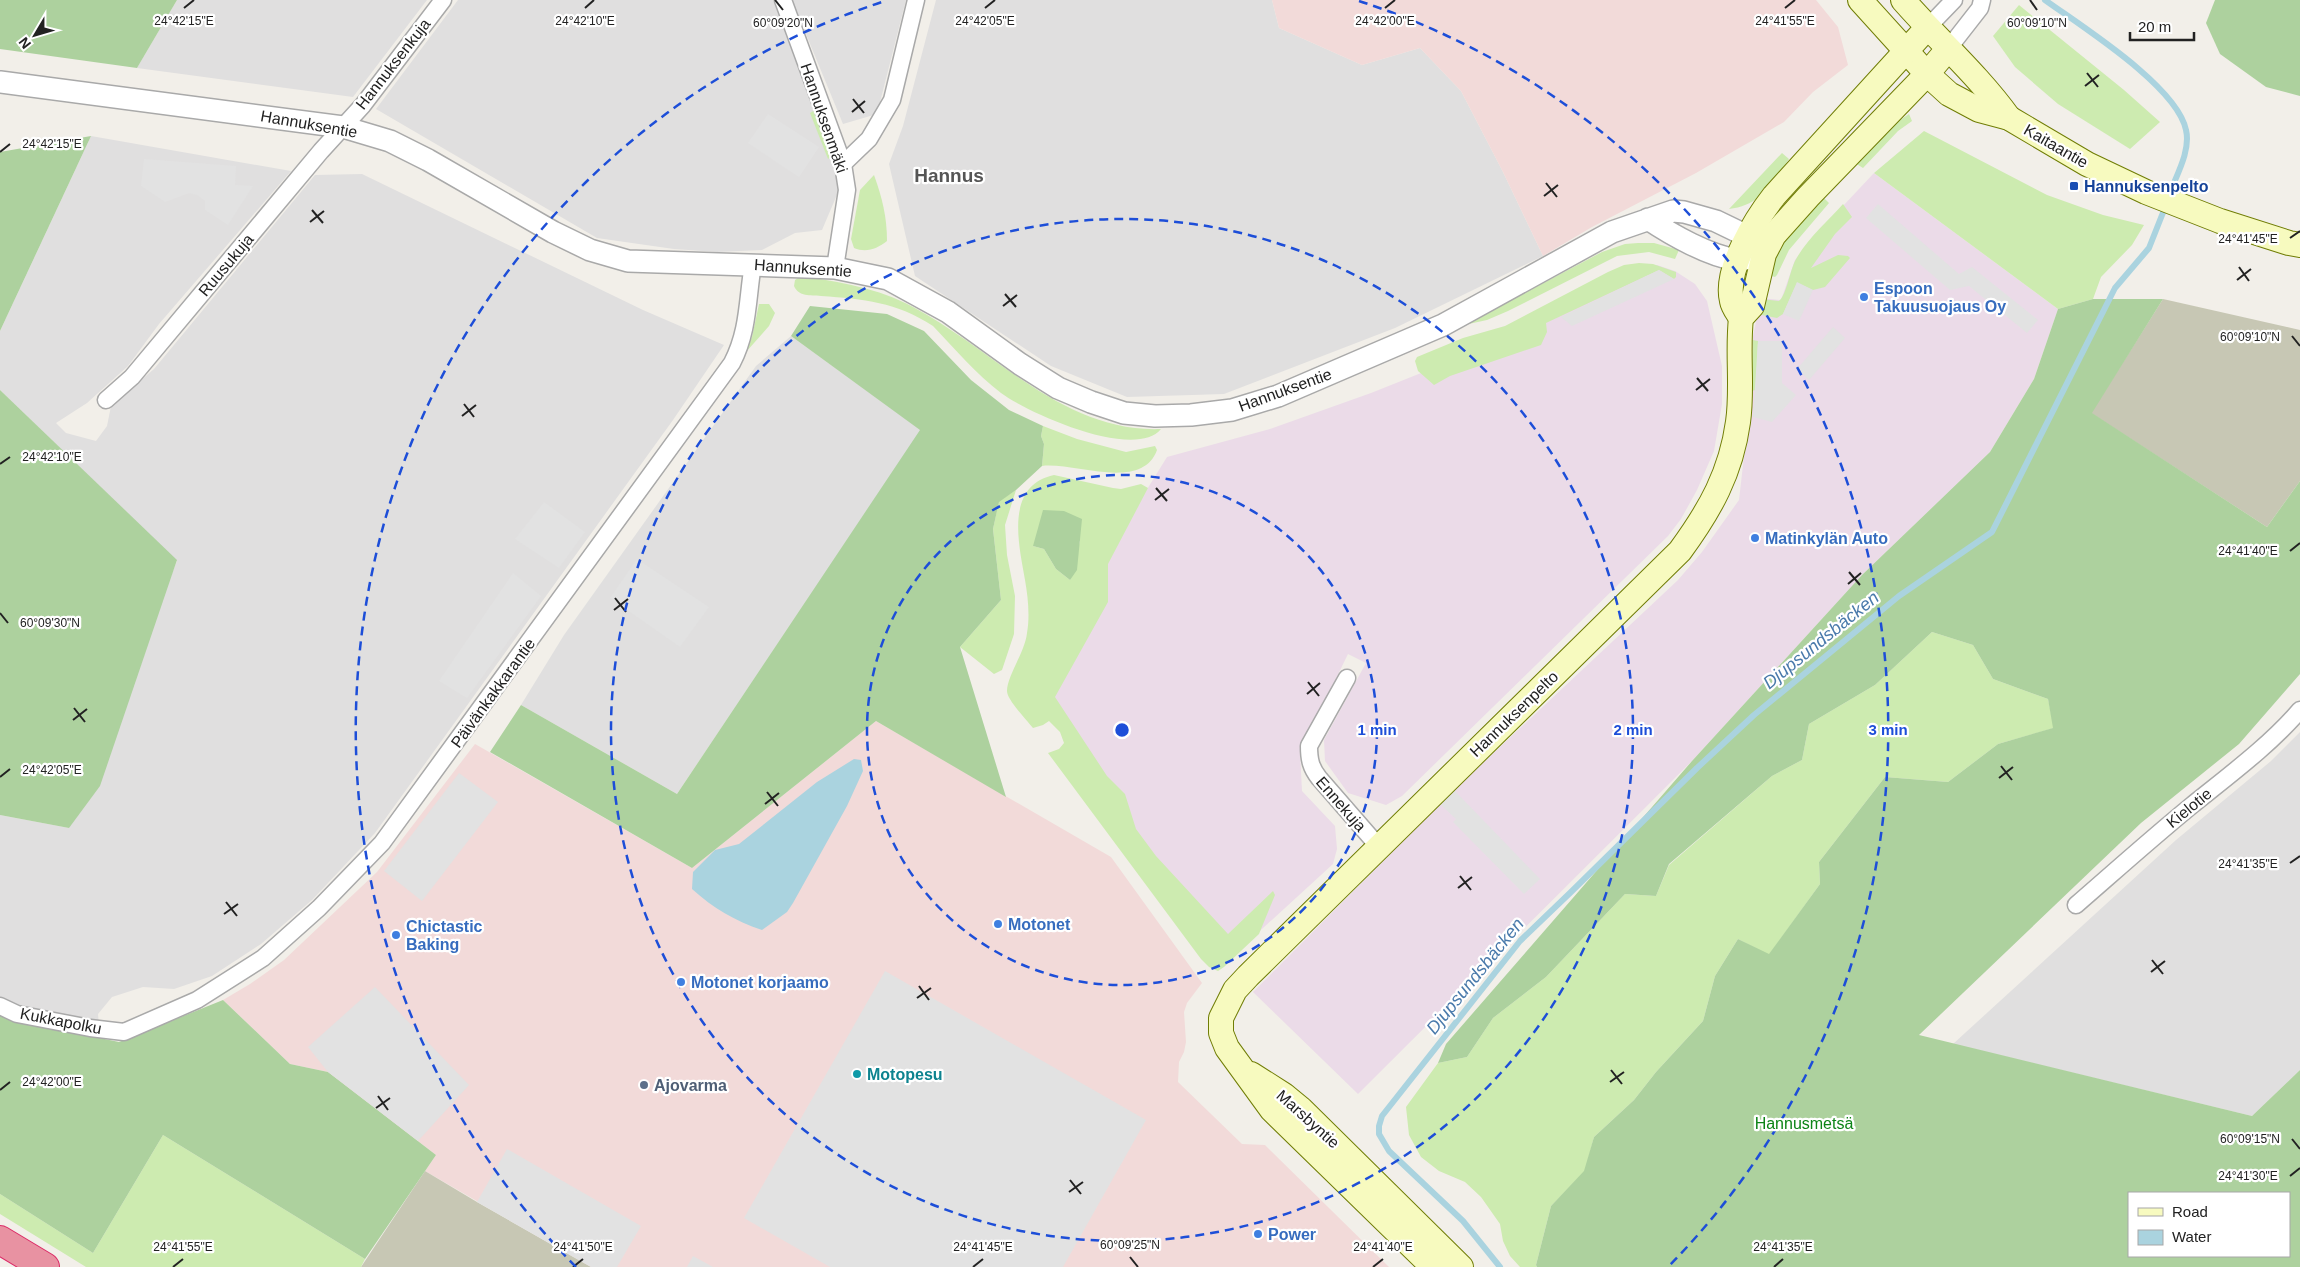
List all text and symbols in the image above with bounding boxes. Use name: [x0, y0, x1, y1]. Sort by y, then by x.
north arrow: [10, 10, 60, 60]
scale bar: [2130, 10, 2194, 42]
text: 24°42'15"E: [154, 14, 214, 28]
text: 24°42'10"E: [555, 14, 615, 28]
text: 24°42'05"E: [955, 14, 1015, 28]
text: 24°42'00"E: [1355, 14, 1415, 28]
text: 24°41'55"E: [1755, 14, 1815, 28]
street label: Hannuksenkuja: [352, 15, 434, 113]
text: 60°09'20"N: [753, 16, 813, 30]
text: 60°09'10"N: [2007, 16, 2067, 30]
text: 20 m: [2138, 18, 2171, 35]
text: N: [15, 34, 34, 52]
street label: Hannuksenmäki: [797, 61, 851, 175]
street label: Hannuksentie: [259, 107, 359, 141]
street label: Kaitaantie: [2021, 121, 2091, 171]
text: 24°42'15"E: [22, 137, 82, 151]
district label: Hannus: [914, 165, 984, 186]
place label: Hannuksenpelto: [2084, 178, 2209, 195]
marker: Hannuksenpelto: [2068, 180, 2080, 192]
street label: Ruusukuja: [195, 231, 257, 299]
text: 24°41'45"E: [2218, 232, 2278, 246]
street label: Hannuksentie: [754, 256, 852, 280]
place label: Espoon Takuusuojaus Oy: [1874, 280, 2006, 315]
marker: Espoon Takuusuojaus Oy: [1858, 291, 1870, 303]
text: 60°09'10"N: [2220, 330, 2280, 344]
street label: Hannuksentie: [1236, 365, 1334, 415]
text: 24°42'10"E: [22, 450, 82, 464]
place label: Matinkylän Auto: [1765, 530, 1888, 547]
marker: Matinkylän Auto: [1749, 532, 1761, 544]
text: 24°41'40"E: [2218, 544, 2278, 558]
water label: Djupsundsbäcken: [1759, 587, 1883, 693]
text: 60°09'30"N: [20, 616, 80, 630]
street label: Päivänkakkarantie: [448, 635, 538, 751]
street label: Hannuksenpelto: [1467, 668, 1562, 760]
centre of rings: [1113, 721, 1131, 739]
text: 1 min: [1357, 721, 1397, 738]
text: 2 min: [1613, 721, 1653, 738]
text: 3 min: [1868, 721, 1908, 738]
text: 24°42'05"E: [22, 763, 82, 777]
street label: Ennekuja: [1313, 773, 1369, 835]
street label: Kielotie: [2163, 785, 2215, 831]
text: 24°41'35"E: [2218, 857, 2278, 871]
water label: Djupsundsbäcken: [1422, 914, 1528, 1038]
place label: Motonet: [1008, 916, 1071, 933]
place label: Chictastic Baking: [406, 918, 483, 953]
marker: Motonet: [992, 918, 1004, 930]
marker: Chictastic Baking: [390, 929, 402, 941]
place label: Motonet korjaamo: [691, 974, 829, 991]
marker: Motonet korjaamo: [675, 976, 687, 988]
street label: Kukkapolku: [19, 1005, 103, 1037]
place label: Motopesu: [867, 1066, 943, 1083]
marker: Motopesu: [851, 1068, 863, 1080]
text: 24°42'00"E: [22, 1075, 82, 1089]
place label: Ajovarma: [654, 1077, 727, 1094]
marker: Ajovarma: [638, 1079, 650, 1091]
street label: Marsbyntie: [1273, 1087, 1343, 1152]
park label: Hannusmetsä: [1755, 1115, 1853, 1132]
text: 60°09'15"N: [2220, 1132, 2280, 1146]
text: 24°41'30"E: [2218, 1169, 2278, 1183]
legend: [2128, 1192, 2290, 1257]
text: Road: [2172, 1203, 2208, 1220]
place label: Power: [1268, 1226, 1316, 1243]
marker: Power: [1252, 1228, 1264, 1240]
text: Water: [2172, 1228, 2211, 1245]
text: 60°09'25"N: [1100, 1238, 1160, 1252]
text: 24°41'55"E: [153, 1240, 213, 1254]
text: 24°41'50"E: [553, 1240, 613, 1254]
text: 24°41'45"E: [953, 1240, 1013, 1254]
text: 24°41'40"E: [1353, 1240, 1413, 1254]
text: 24°41'35"E: [1753, 1240, 1813, 1254]

